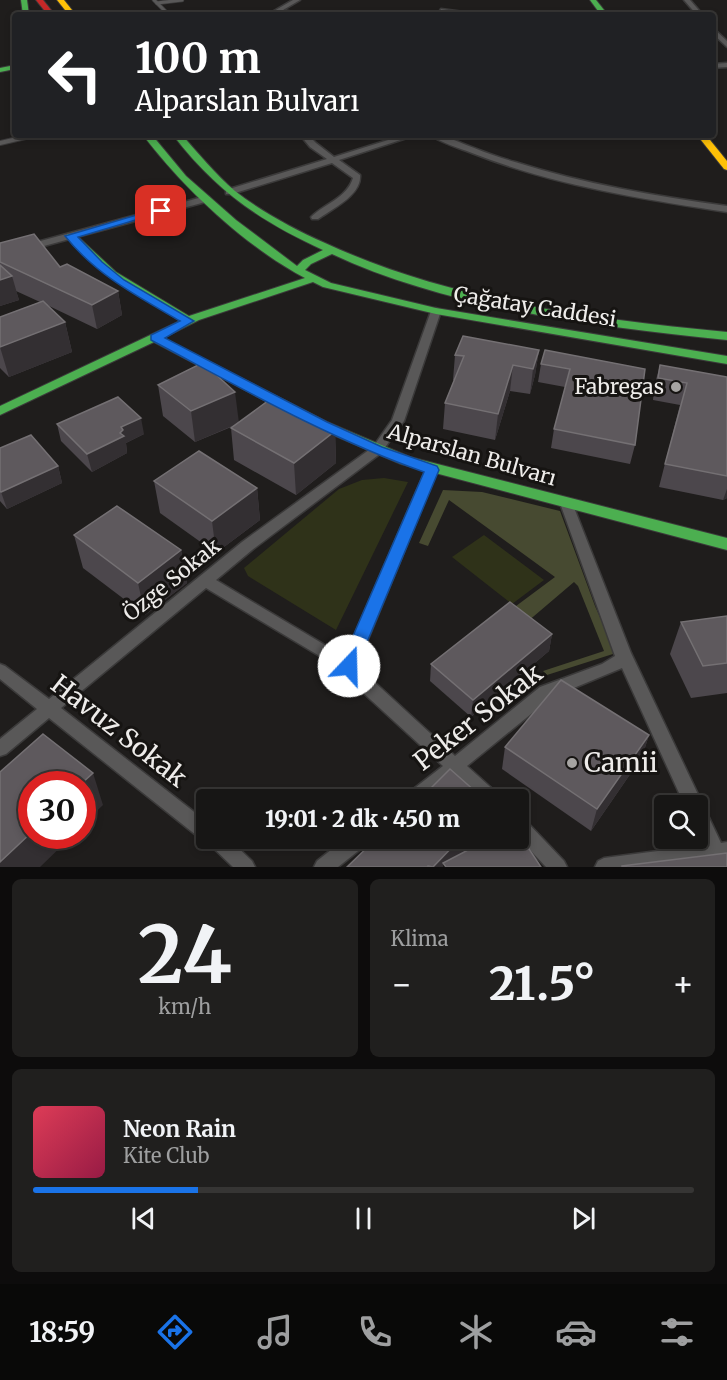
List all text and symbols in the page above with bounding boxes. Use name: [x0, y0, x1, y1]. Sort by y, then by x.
text: 100 m: [135, 32, 261, 84]
icon: left: [36, 36, 114, 114]
text: Alparslan Bulvarı: [135, 84, 359, 118]
pin: [135, 185, 186, 236]
icon: arrive: [144, 194, 177, 227]
street label: Çağatay Caddesi: [452, 280, 618, 333]
place label: Fabregas: [574, 373, 664, 400]
marker: Fabregas: [669, 380, 683, 394]
street label: Alparslan Bulvarı: [384, 417, 560, 492]
street label: Özge Sokak: [118, 532, 226, 627]
position arrow: [317, 634, 381, 698]
street label: Peker Sokak: [407, 656, 549, 777]
street label: Havuz Sokak: [45, 667, 194, 794]
place label: Camii: [584, 746, 658, 779]
marker: Camii: [565, 756, 579, 770]
speed limit sign: 30: [18, 771, 96, 849]
map controls: [654, 795, 708, 849]
button: search: [654, 795, 708, 849]
text: 19:01 · 2 dk · 450 m: [265, 805, 460, 833]
text: 24: [138, 906, 232, 1004]
text: Klima: [391, 926, 448, 951]
text: 21.5°: [489, 956, 595, 1012]
text: −: [391, 964, 413, 1005]
text: +: [672, 964, 694, 1005]
text: km/h: [158, 994, 211, 1019]
text: Neon Rain: [123, 1115, 236, 1143]
text: Kite Club: [123, 1143, 209, 1168]
icon: previous: [127, 1202, 160, 1235]
icon: pause: [347, 1202, 380, 1235]
icon: next: [567, 1202, 600, 1235]
icon: directions: [154, 1311, 196, 1353]
icon: music: [254, 1311, 296, 1353]
icon: phone: [354, 1311, 396, 1353]
icon: climate: [455, 1311, 497, 1353]
icon: car: [555, 1311, 597, 1353]
icon: filters: [656, 1311, 698, 1353]
text: 18:59: [29, 1315, 95, 1349]

